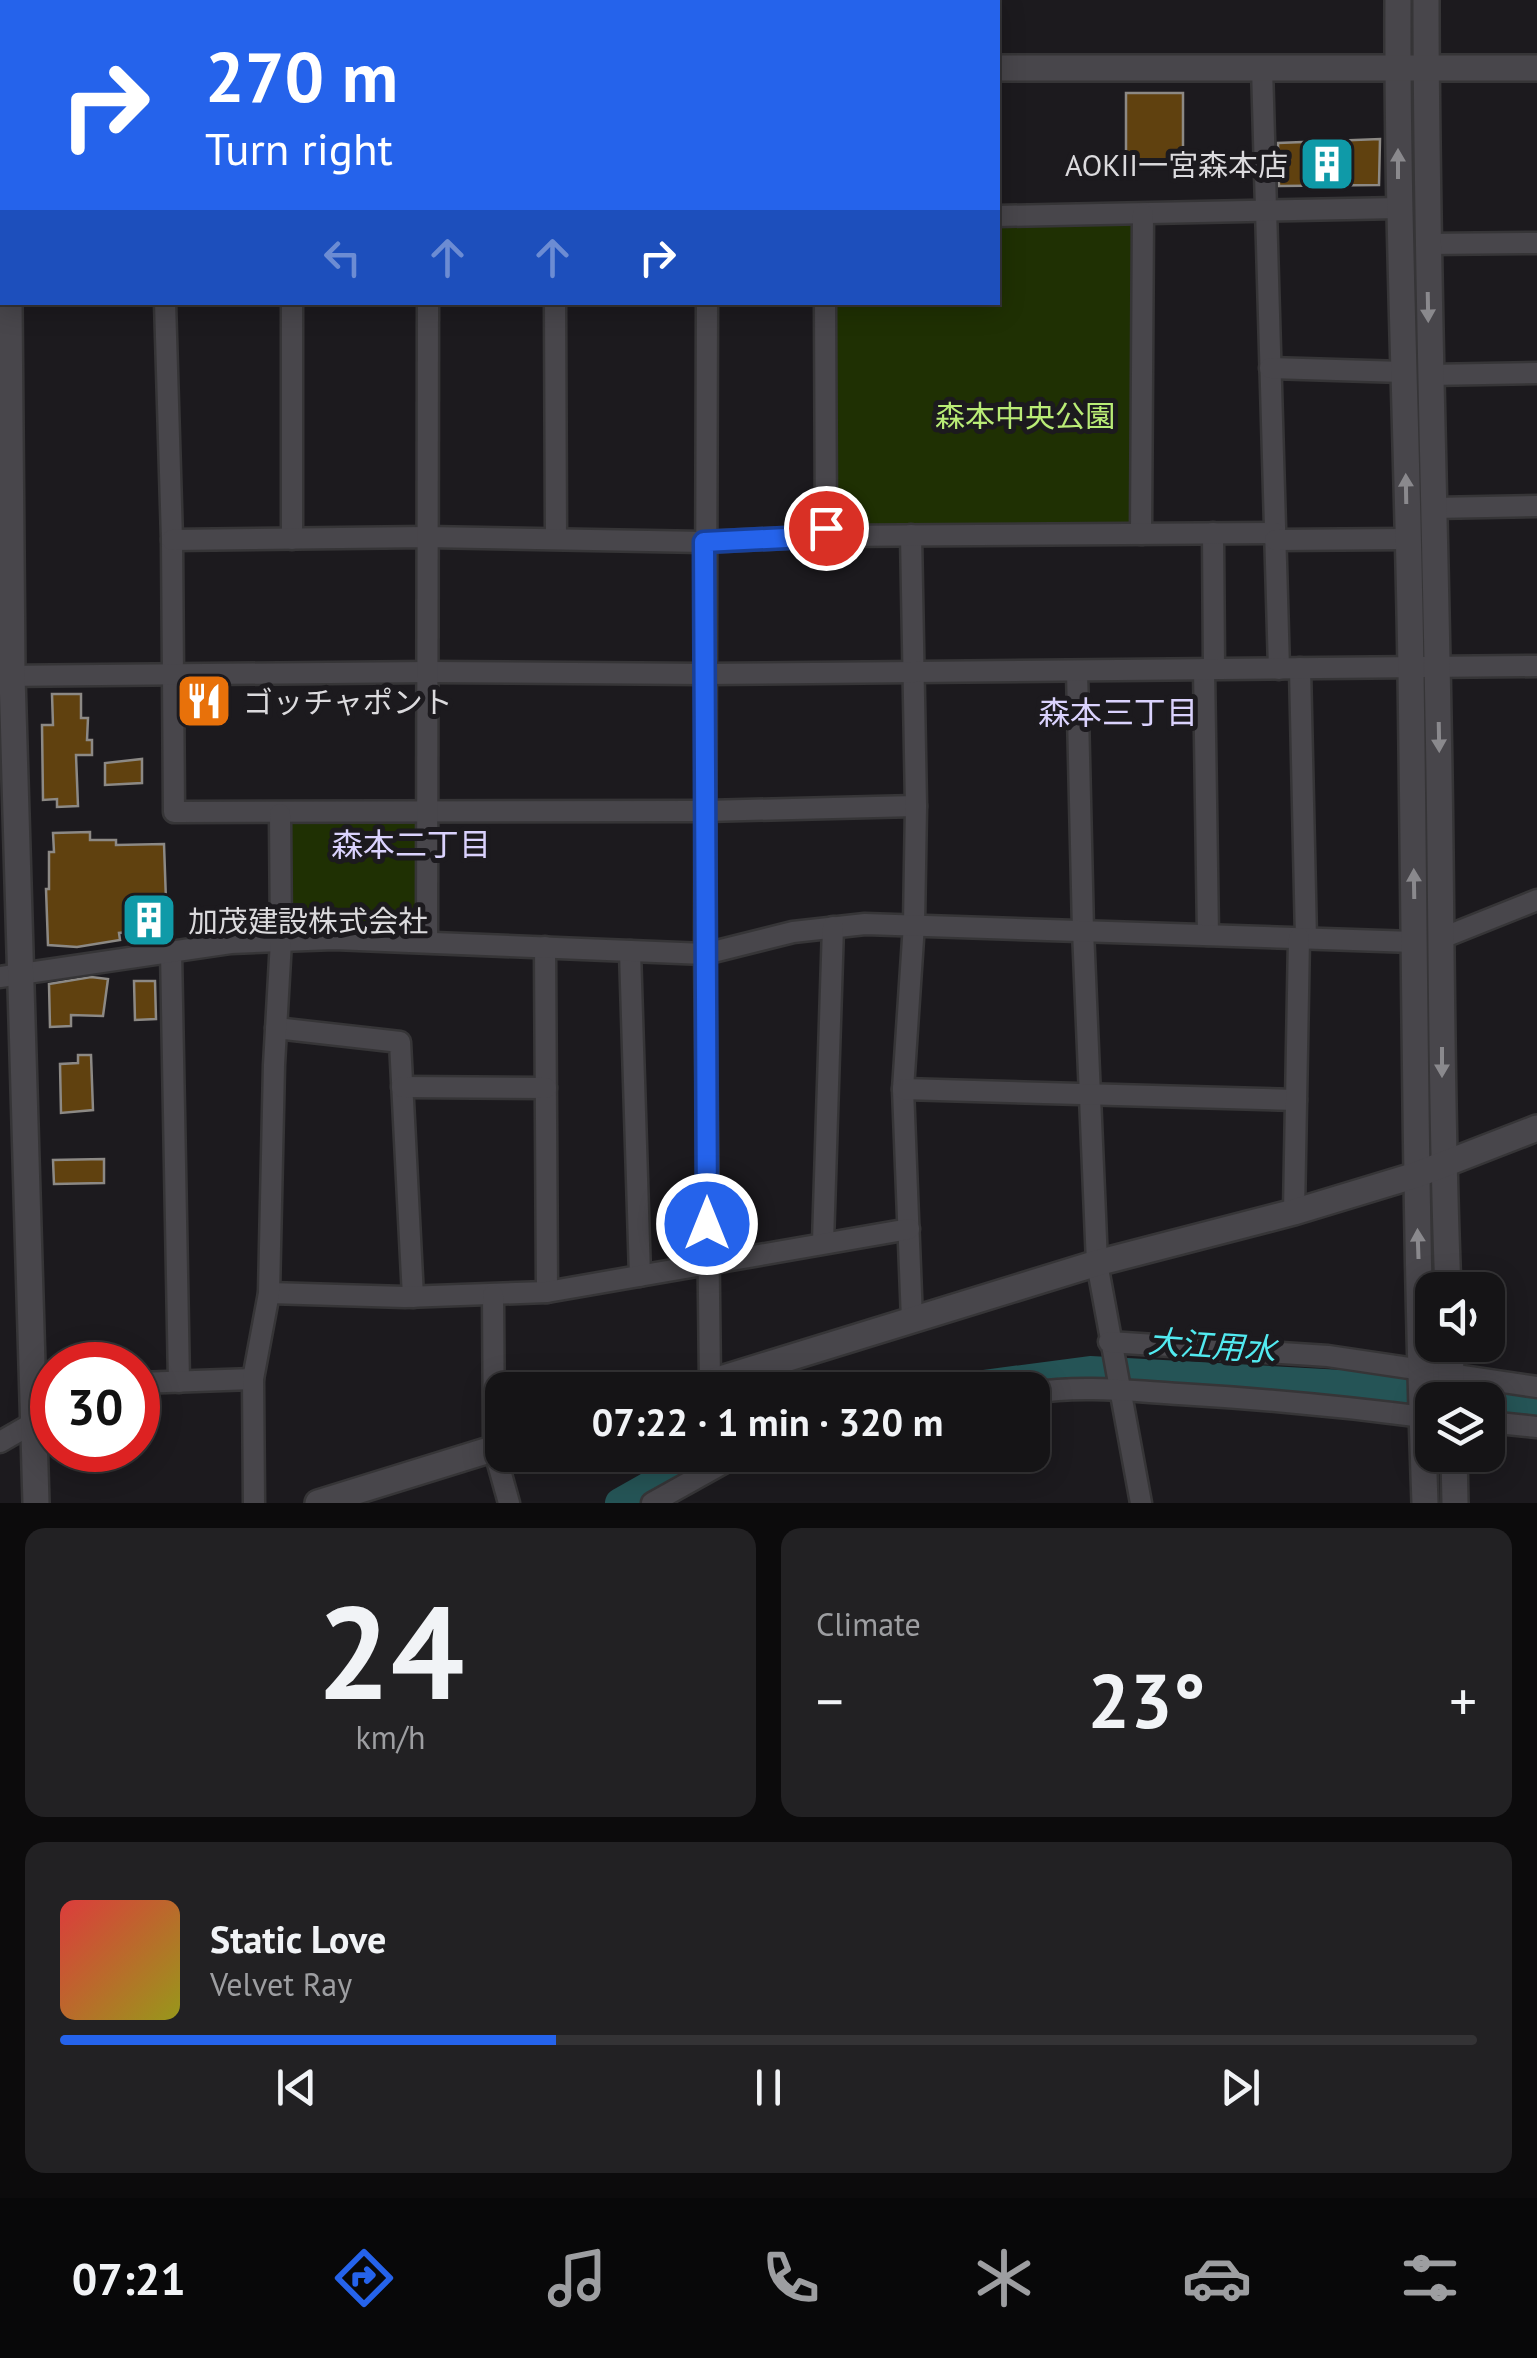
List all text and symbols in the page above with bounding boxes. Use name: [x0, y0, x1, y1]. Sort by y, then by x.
text: 270 m: [205, 31, 398, 121]
icon: right: [40, 40, 170, 170]
text: Turn right: [205, 119, 393, 177]
building icon: AOKII一宮森本店: [1297, 134, 1357, 194]
place label: AOKII一宮森本店: [1065, 145, 1288, 184]
one-way arrow: [1390, 148, 1406, 180]
icon: left: [315, 230, 370, 285]
icon: ahead: [420, 230, 475, 285]
icon: ahead: [525, 230, 580, 285]
icon: right: [630, 230, 685, 285]
one-way arrow: [1420, 292, 1436, 324]
park label: 森本中央公園: [935, 396, 1115, 435]
one-way arrow: [1398, 473, 1414, 505]
pin: [784, 486, 869, 571]
icon: arrive: [799, 501, 854, 556]
restaurant icon: ゴッチャポント: [174, 671, 234, 731]
place label: ゴッチャポント: [243, 682, 453, 721]
district label: 森本三丁目: [1038, 691, 1198, 733]
one-way arrow: [1431, 722, 1447, 754]
district label: 森本二丁目: [331, 823, 491, 865]
one-way arrow: [1406, 868, 1422, 900]
building icon: 加茂建設株式会社: [119, 890, 179, 950]
place label: 加茂建設株式会社: [188, 901, 428, 940]
one-way arrow: [1434, 1047, 1450, 1079]
position arrow: [655, 1172, 759, 1276]
one-way arrow: [1410, 1228, 1426, 1260]
map controls: [1415, 1272, 1505, 1472]
button: sound: [1415, 1272, 1505, 1362]
water label: 大江用水: [1147, 1320, 1280, 1371]
speed limit sign: 30: [30, 1342, 160, 1472]
button: layers: [1415, 1382, 1505, 1472]
text: 07:22 · 1 min · 320 m: [592, 1397, 943, 1446]
text: 24: [317, 1567, 464, 1735]
text: Climate: [816, 1603, 921, 1645]
text: 23°: [1088, 1652, 1205, 1749]
text: −: [816, 1665, 844, 1736]
text: +: [1449, 1665, 1477, 1736]
text: km/h: [355, 1716, 426, 1758]
text: Static Love: [210, 1914, 386, 1963]
text: Velvet Ray: [210, 1963, 352, 2005]
icon: previous: [269, 2060, 324, 2115]
icon: pause: [741, 2060, 796, 2115]
icon: next: [1213, 2060, 1268, 2115]
icon: directions: [329, 2243, 399, 2313]
icon: music: [542, 2243, 612, 2313]
icon: phone: [756, 2243, 826, 2313]
icon: climate: [969, 2243, 1039, 2313]
icon: car: [1182, 2243, 1252, 2313]
icon: filters: [1395, 2243, 1465, 2313]
text: 07:21: [72, 2249, 186, 2307]

